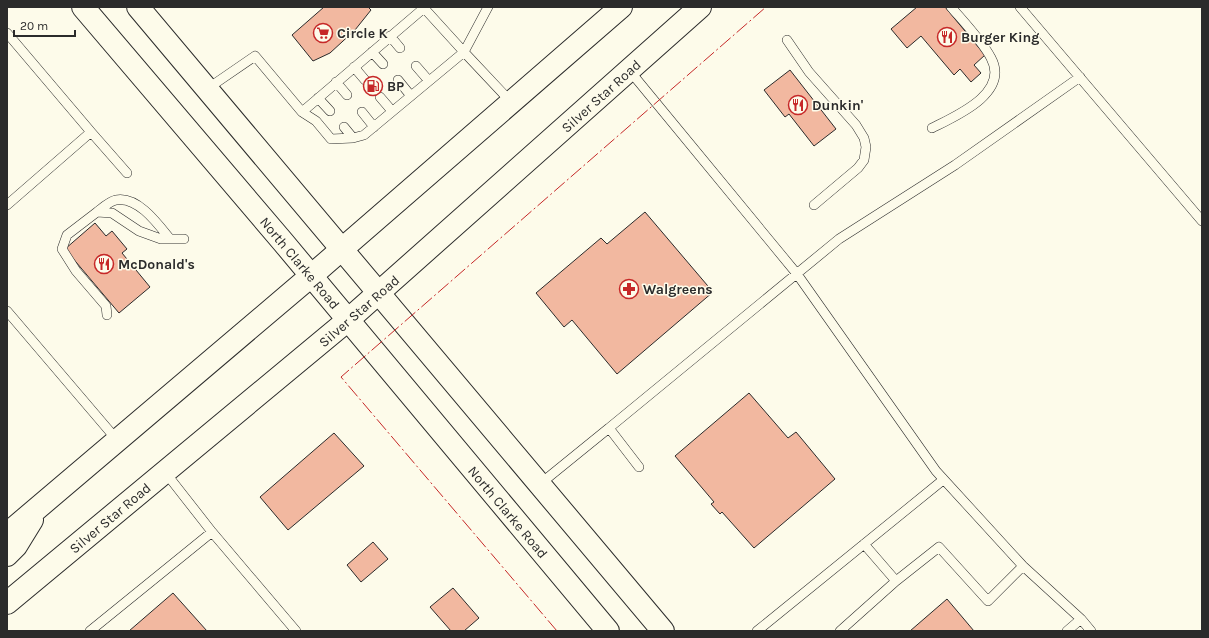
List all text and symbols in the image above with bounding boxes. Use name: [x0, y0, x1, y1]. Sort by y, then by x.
scale bar: [14, 12, 75, 38]
text: 20 m: [20, 19, 48, 33]
supermarket icon: Circle K: [312, 22, 334, 44]
place label: Circle K: [337, 25, 389, 42]
restaurant icon: Burger King: [936, 26, 958, 48]
place label: Burger King: [961, 29, 1039, 46]
street label: Silver Star Road: [558, 56, 645, 137]
fuel station icon: BP: [362, 75, 384, 97]
place label: BP: [387, 78, 404, 95]
restaurant icon: Dunkin': [787, 94, 809, 116]
place label: Dunkin': [812, 97, 864, 114]
street label: North Clarke Road: [256, 214, 343, 313]
restaurant icon: McDonald's: [93, 253, 115, 275]
place label: McDonald's: [118, 256, 195, 273]
street label: Silver Star Road: [316, 272, 403, 351]
pharmacy icon: Walgreens: [618, 278, 640, 300]
place label: Walgreens: [643, 281, 713, 298]
street label: North Clarke Road: [464, 463, 551, 562]
street label: Silver Star Road: [66, 479, 155, 557]

